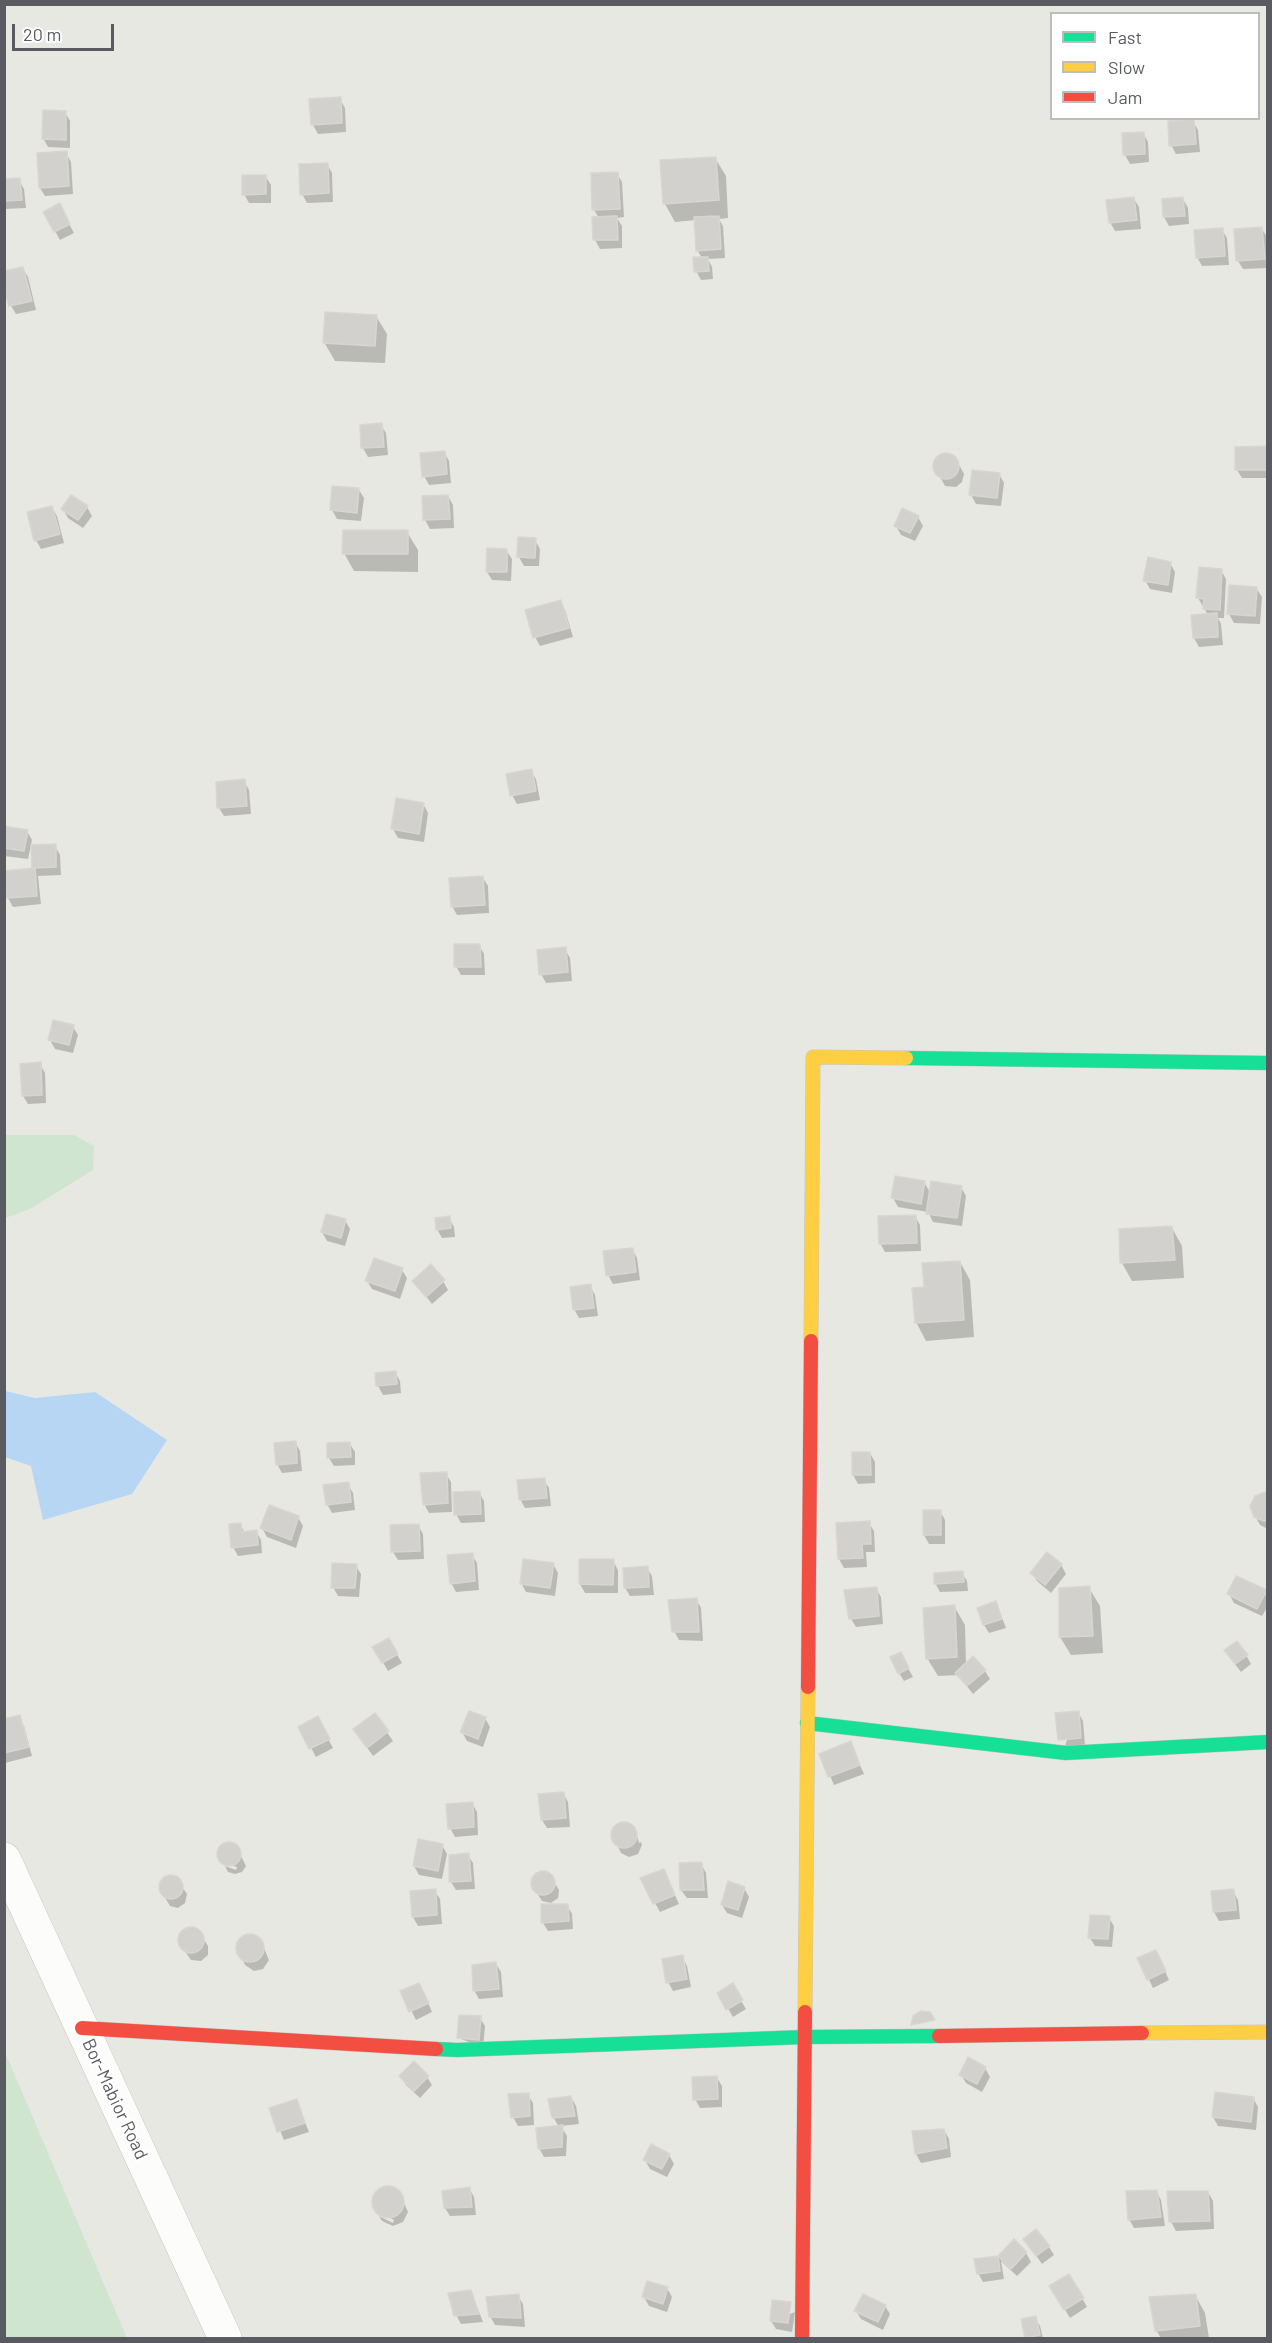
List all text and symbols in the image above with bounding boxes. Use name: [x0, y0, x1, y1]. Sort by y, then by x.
scale bar: [15, 12, 117, 50]
legend: [1050, 12, 1260, 120]
text: 20 m: [23, 23, 61, 45]
text: Fast: [1108, 26, 1142, 48]
text: Slow: [1108, 56, 1145, 78]
text: Jam: [1108, 86, 1142, 108]
street label: Bor-Mabior Road: [78, 2035, 152, 2163]

